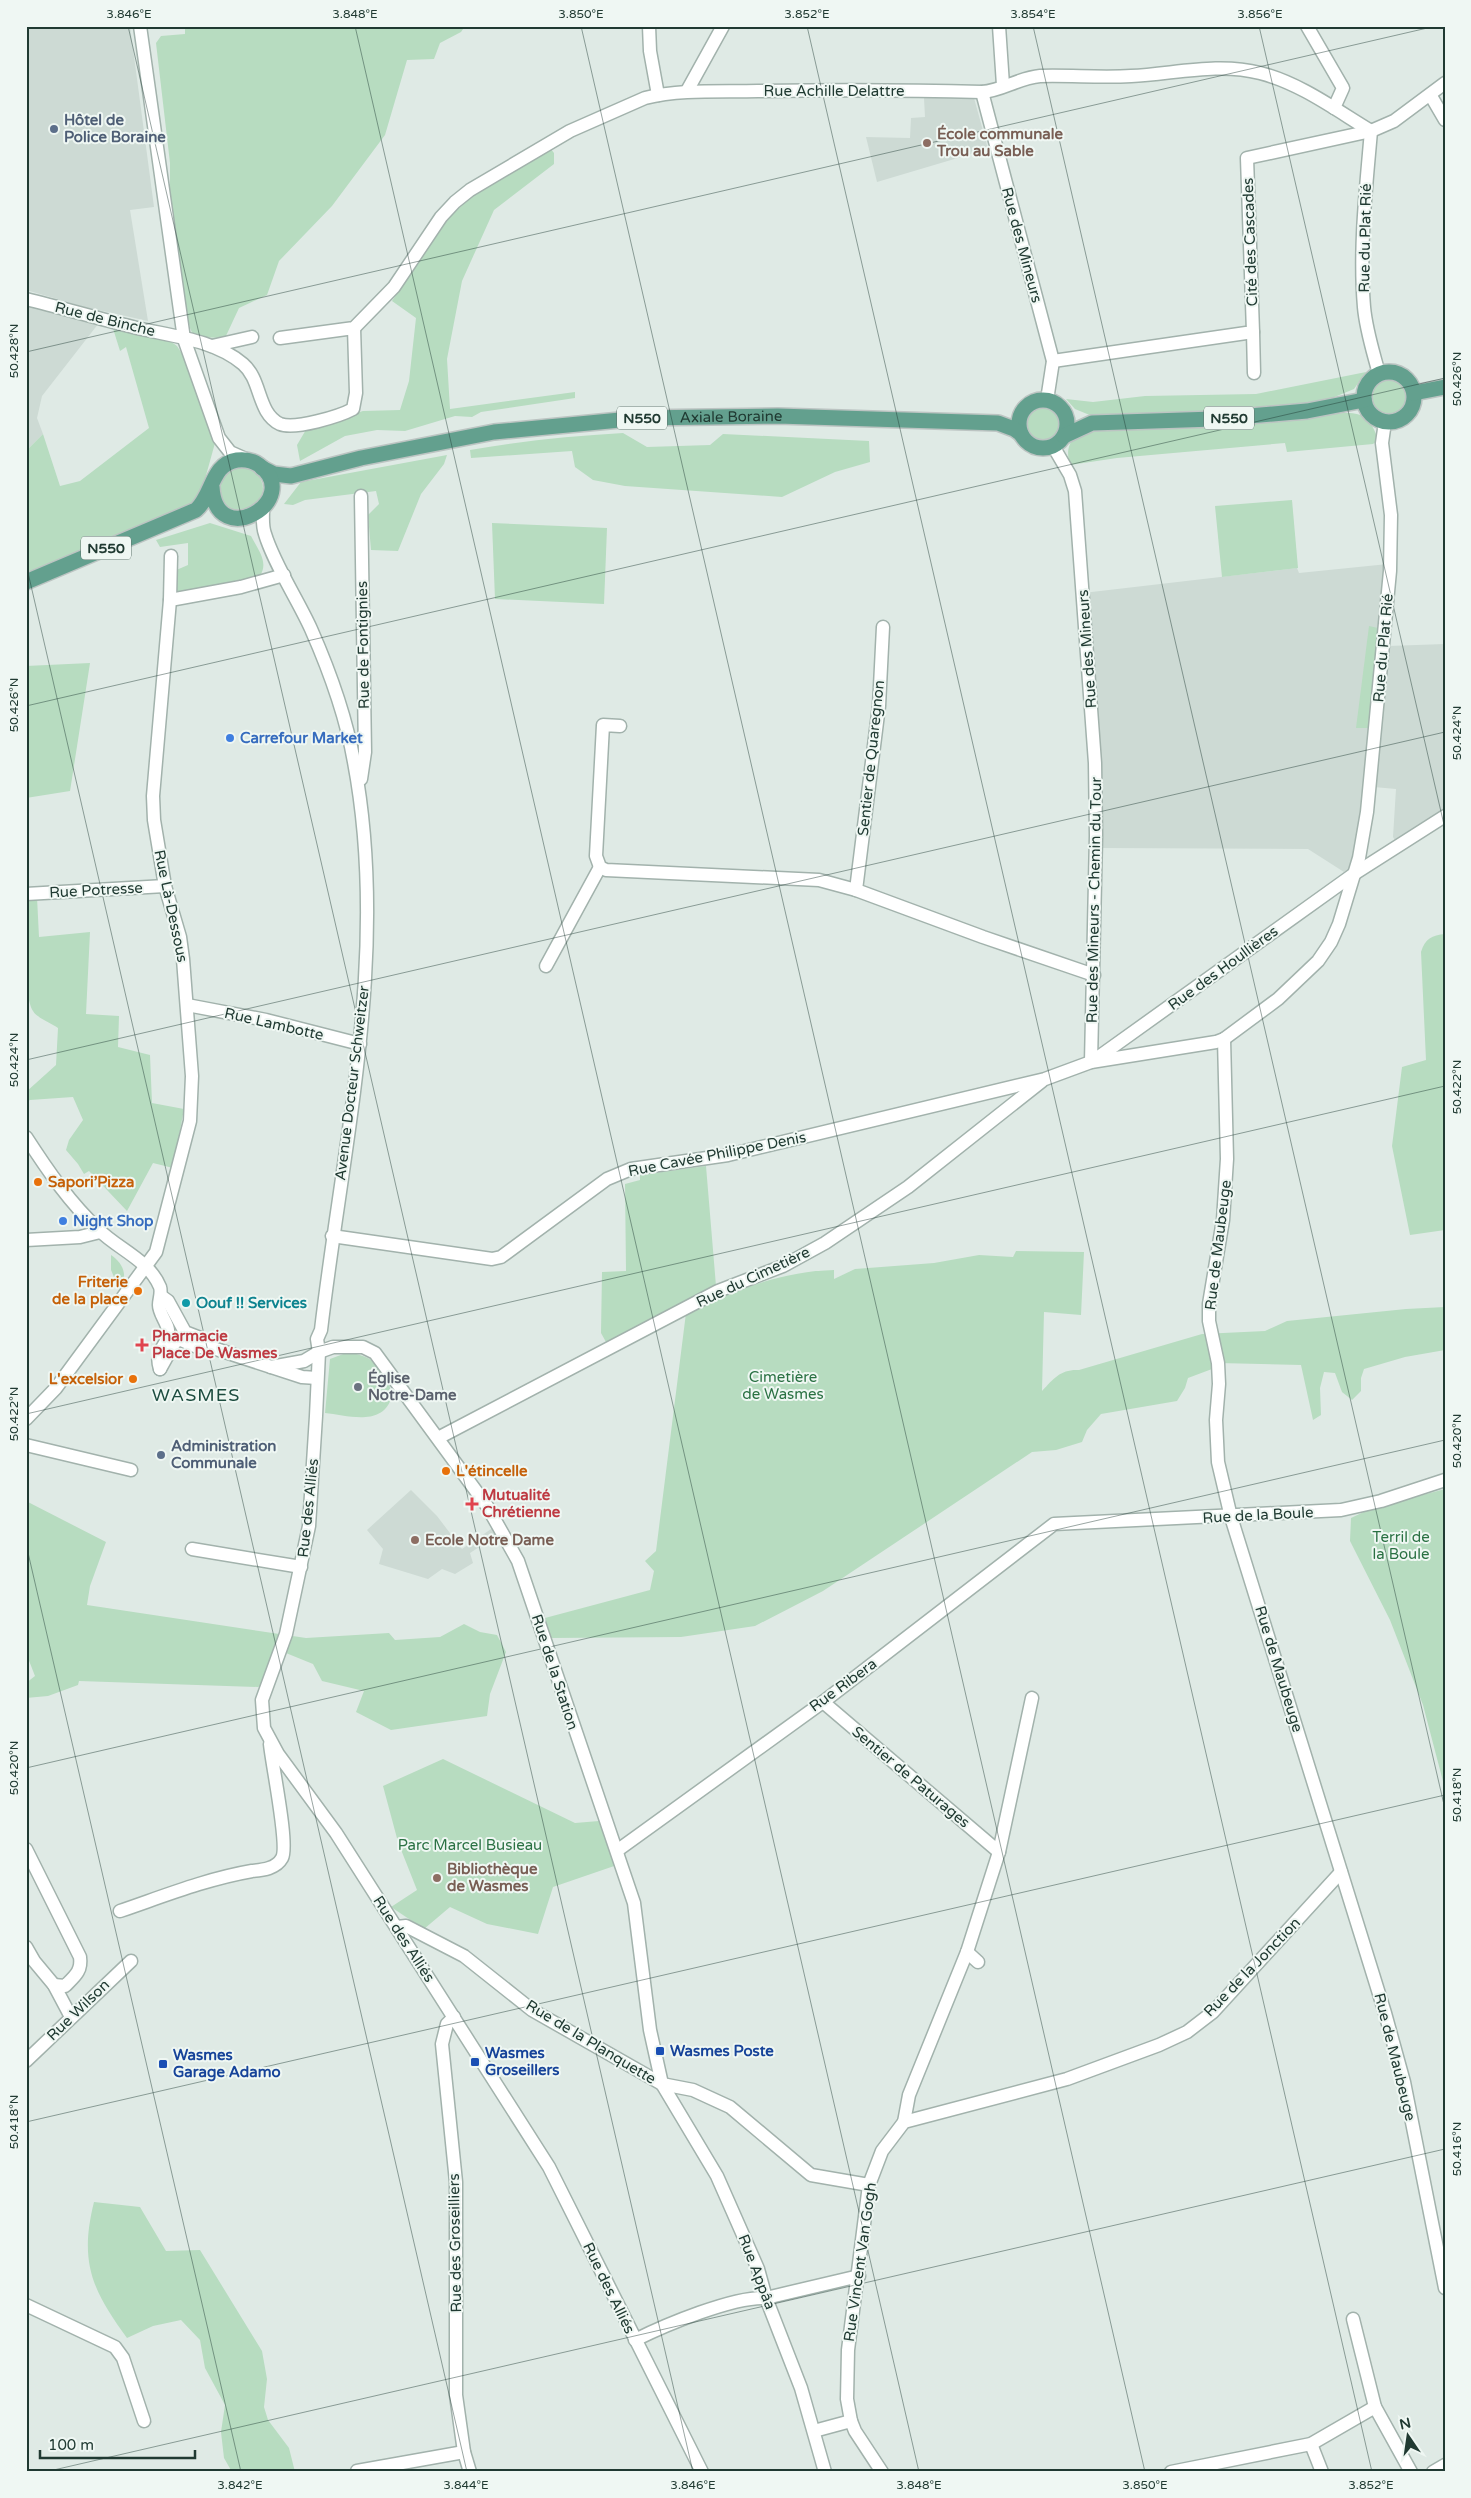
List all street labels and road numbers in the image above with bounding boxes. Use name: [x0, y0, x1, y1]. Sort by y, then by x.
street label: Rue Achille Delattre: [764, 82, 904, 100]
street label: Cité des Cascades: [1239, 177, 1261, 307]
street label: Rue du Plat Rié: [1355, 183, 1375, 293]
street label: Rue des Mineurs: [998, 185, 1046, 305]
street label: Rue de Binche: [53, 298, 157, 340]
road number: N550: [617, 406, 667, 429]
road number: N550: [1204, 406, 1254, 429]
street label: Axiale Boraine: [680, 407, 783, 426]
road number: N550: [81, 536, 131, 560]
street label: Rue de Fontignies: [353, 581, 373, 709]
street label: Rue des Mineurs: [1074, 589, 1100, 709]
street label: Rue du Plat Rié: [1369, 593, 1397, 703]
street label: Sentier de Quaregnon: [854, 679, 888, 837]
street label: Rue des Mineurs - Chemin du Tour: [1083, 776, 1105, 1023]
street label: Rue Là-Dessous: [150, 848, 192, 964]
street label: Rue Potresse: [49, 879, 143, 901]
street label: Rue des Houllières: [1164, 922, 1282, 1014]
street label: Avenue Docteur Schweitzer: [331, 984, 373, 1181]
street label: Rue Lambotte: [223, 1004, 325, 1044]
street label: Rue Cavée Philippe Denis: [627, 1128, 807, 1180]
street label: Rue de Maubeuge: [1201, 1179, 1235, 1311]
street label: Rue du Cimetière: [693, 1243, 813, 1311]
street label: Rue des Alliés: [294, 1458, 322, 1558]
street label: Rue de la Boule: [1202, 1503, 1314, 1527]
street label: Rue de Maubeuge: [1251, 1604, 1307, 1734]
street label: Rue de la Station: [528, 1612, 582, 1732]
street label: Rue Ribera: [806, 1655, 880, 1715]
street label: Sentier de Paturages: [848, 1722, 974, 1832]
street label: Rue des Alliés: [369, 1892, 439, 1986]
street label: Rue de la Jonction: [1200, 1914, 1304, 2020]
street label: Rue Wilson: [43, 1976, 113, 2044]
street label: Rue de Maubeuge: [1370, 1991, 1420, 2123]
street label: Rue de la Planquette: [523, 1996, 659, 2088]
street label: Rue des Groseilliers: [445, 2173, 465, 2313]
street label: Rue Vincent Van Gogh: [840, 2181, 880, 2343]
street label: Rue Appâa: [734, 2232, 780, 2312]
street label: Rue des Alliés: [579, 2239, 639, 2337]

